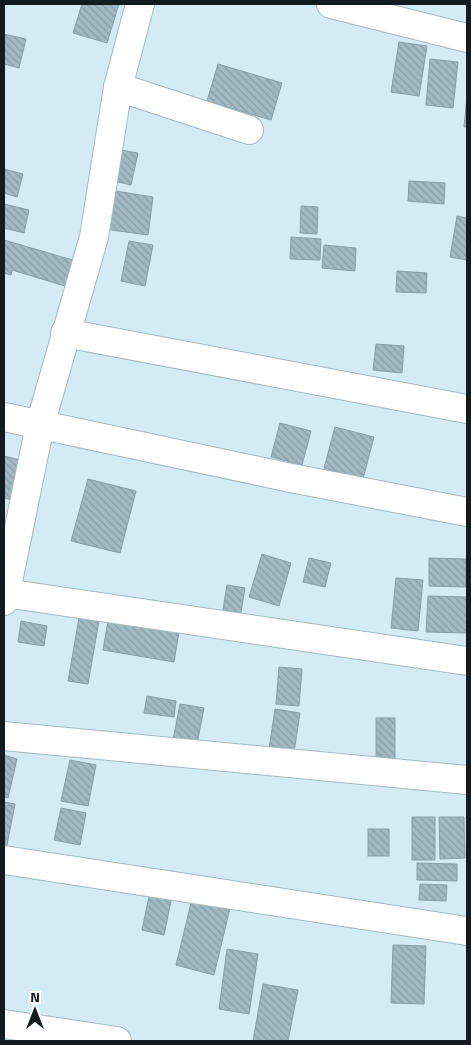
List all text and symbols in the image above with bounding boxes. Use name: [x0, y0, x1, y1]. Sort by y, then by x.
north arrow: [10, 985, 60, 1035]
text: N: [30, 986, 40, 1007]

